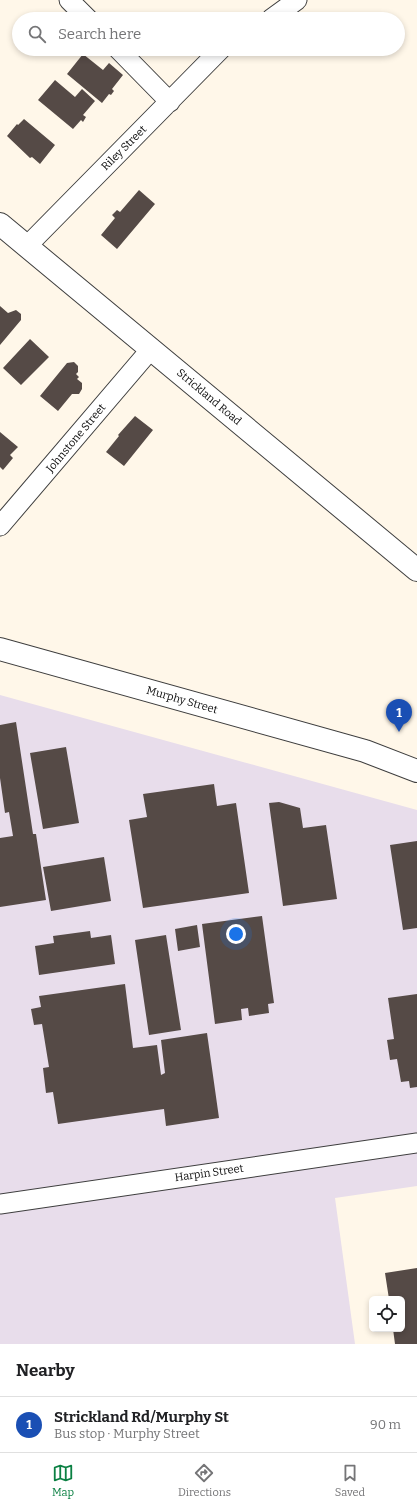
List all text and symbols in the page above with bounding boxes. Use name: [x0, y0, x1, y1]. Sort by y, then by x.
search box: [12, 12, 405, 56]
icon: search: [26, 23, 48, 45]
text: Search here: [58, 25, 141, 43]
street label: Riley Street: [99, 123, 149, 173]
street label: Strickland Road: [174, 366, 244, 428]
street label: Johnstone Street: [43, 401, 108, 476]
street label: Murphy Street: [145, 684, 219, 716]
pin: 1: [386, 699, 412, 732]
your location: [226, 924, 246, 944]
street label: Harpin Street: [174, 1162, 244, 1184]
map controls: [369, 1296, 405, 1332]
button: locate: [369, 1296, 405, 1332]
text: Nearby: [16, 1360, 75, 1381]
text: Strickland Rd/Murphy St: [54, 1408, 229, 1426]
text: 1: [26, 1417, 32, 1432]
text: 90 m: [370, 1417, 401, 1432]
text: Bus stop · Murphy Street: [54, 1426, 200, 1441]
tab: Map: [52, 1462, 74, 1499]
tab: Directions: [178, 1462, 231, 1499]
tab: Saved: [335, 1462, 365, 1499]

